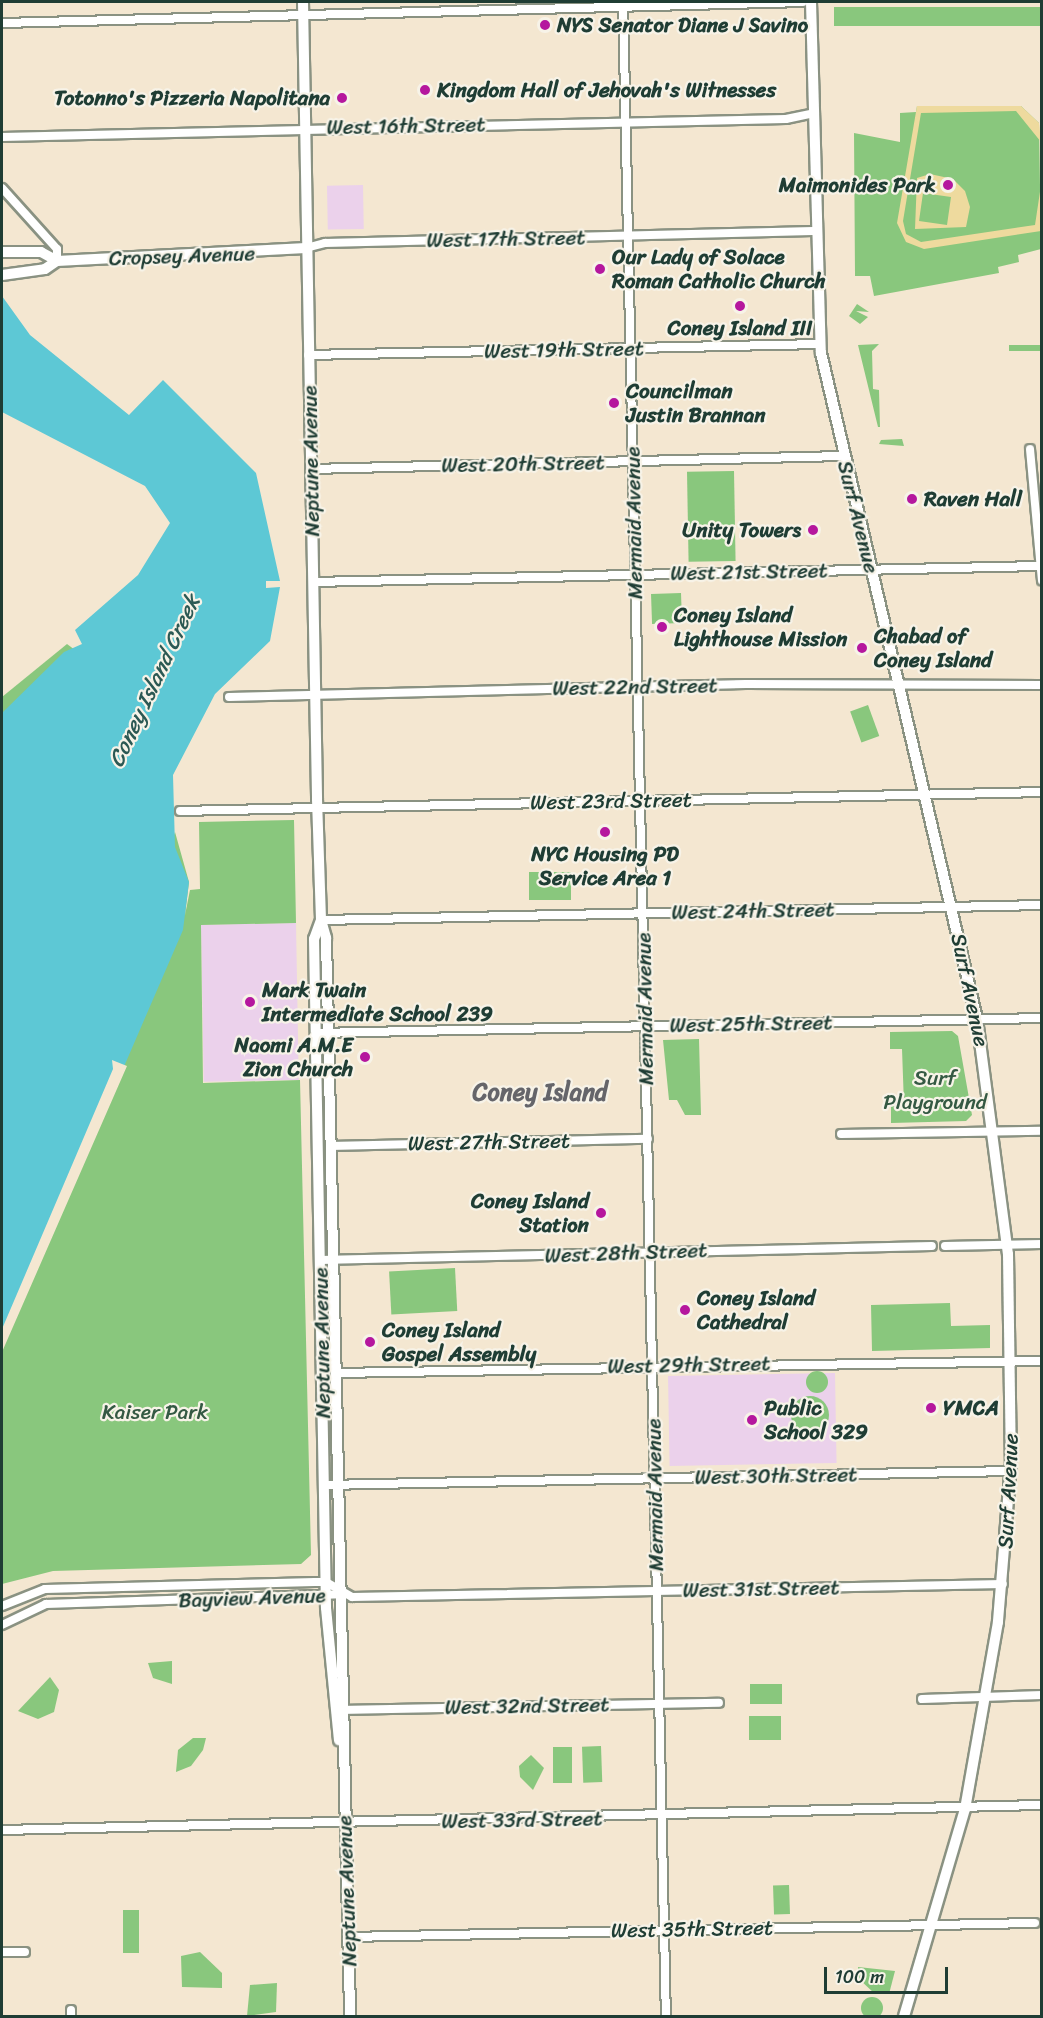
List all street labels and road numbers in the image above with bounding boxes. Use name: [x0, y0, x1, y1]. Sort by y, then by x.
street label: West 16th Street: [326, 112, 486, 140]
street label: West 17th Street: [426, 225, 586, 253]
street label: Cropsey Avenue: [108, 241, 256, 271]
street label: West 19th Street: [484, 336, 644, 364]
street label: Neptune Avenue: [297, 385, 325, 537]
street label: Mermaid Avenue: [620, 447, 648, 599]
street label: West 20th Street: [441, 450, 605, 478]
street label: Surf Avenue: [832, 458, 884, 576]
street label: West 21st Street: [670, 558, 828, 586]
street label: West 22nd Street: [553, 673, 717, 701]
street label: West 23rd Street: [530, 787, 692, 815]
street label: West 24th Street: [671, 897, 835, 925]
street label: Surf Avenue: [946, 931, 994, 1049]
street label: Mermaid Avenue: [631, 933, 659, 1085]
street label: West 25th Street: [669, 1010, 833, 1038]
street label: West 27th Street: [408, 1128, 570, 1156]
street label: West 28th Street: [544, 1238, 708, 1268]
street label: Neptune Avenue: [308, 1267, 336, 1419]
street label: West 29th Street: [607, 1351, 771, 1379]
street label: Mermaid Avenue: [641, 1419, 669, 1571]
street label: Surf Avenue: [992, 1433, 1024, 1549]
street label: West 30th Street: [694, 1462, 858, 1490]
street label: West 31st Street: [682, 1575, 840, 1603]
street label: Bayview Avenue: [178, 1583, 326, 1613]
street label: West 32nd Street: [445, 1692, 609, 1720]
street label: West 33rd Street: [442, 1806, 602, 1834]
street label: Neptune Avenue: [332, 1815, 362, 1967]
street label: West 35th Street: [611, 1915, 773, 1943]

